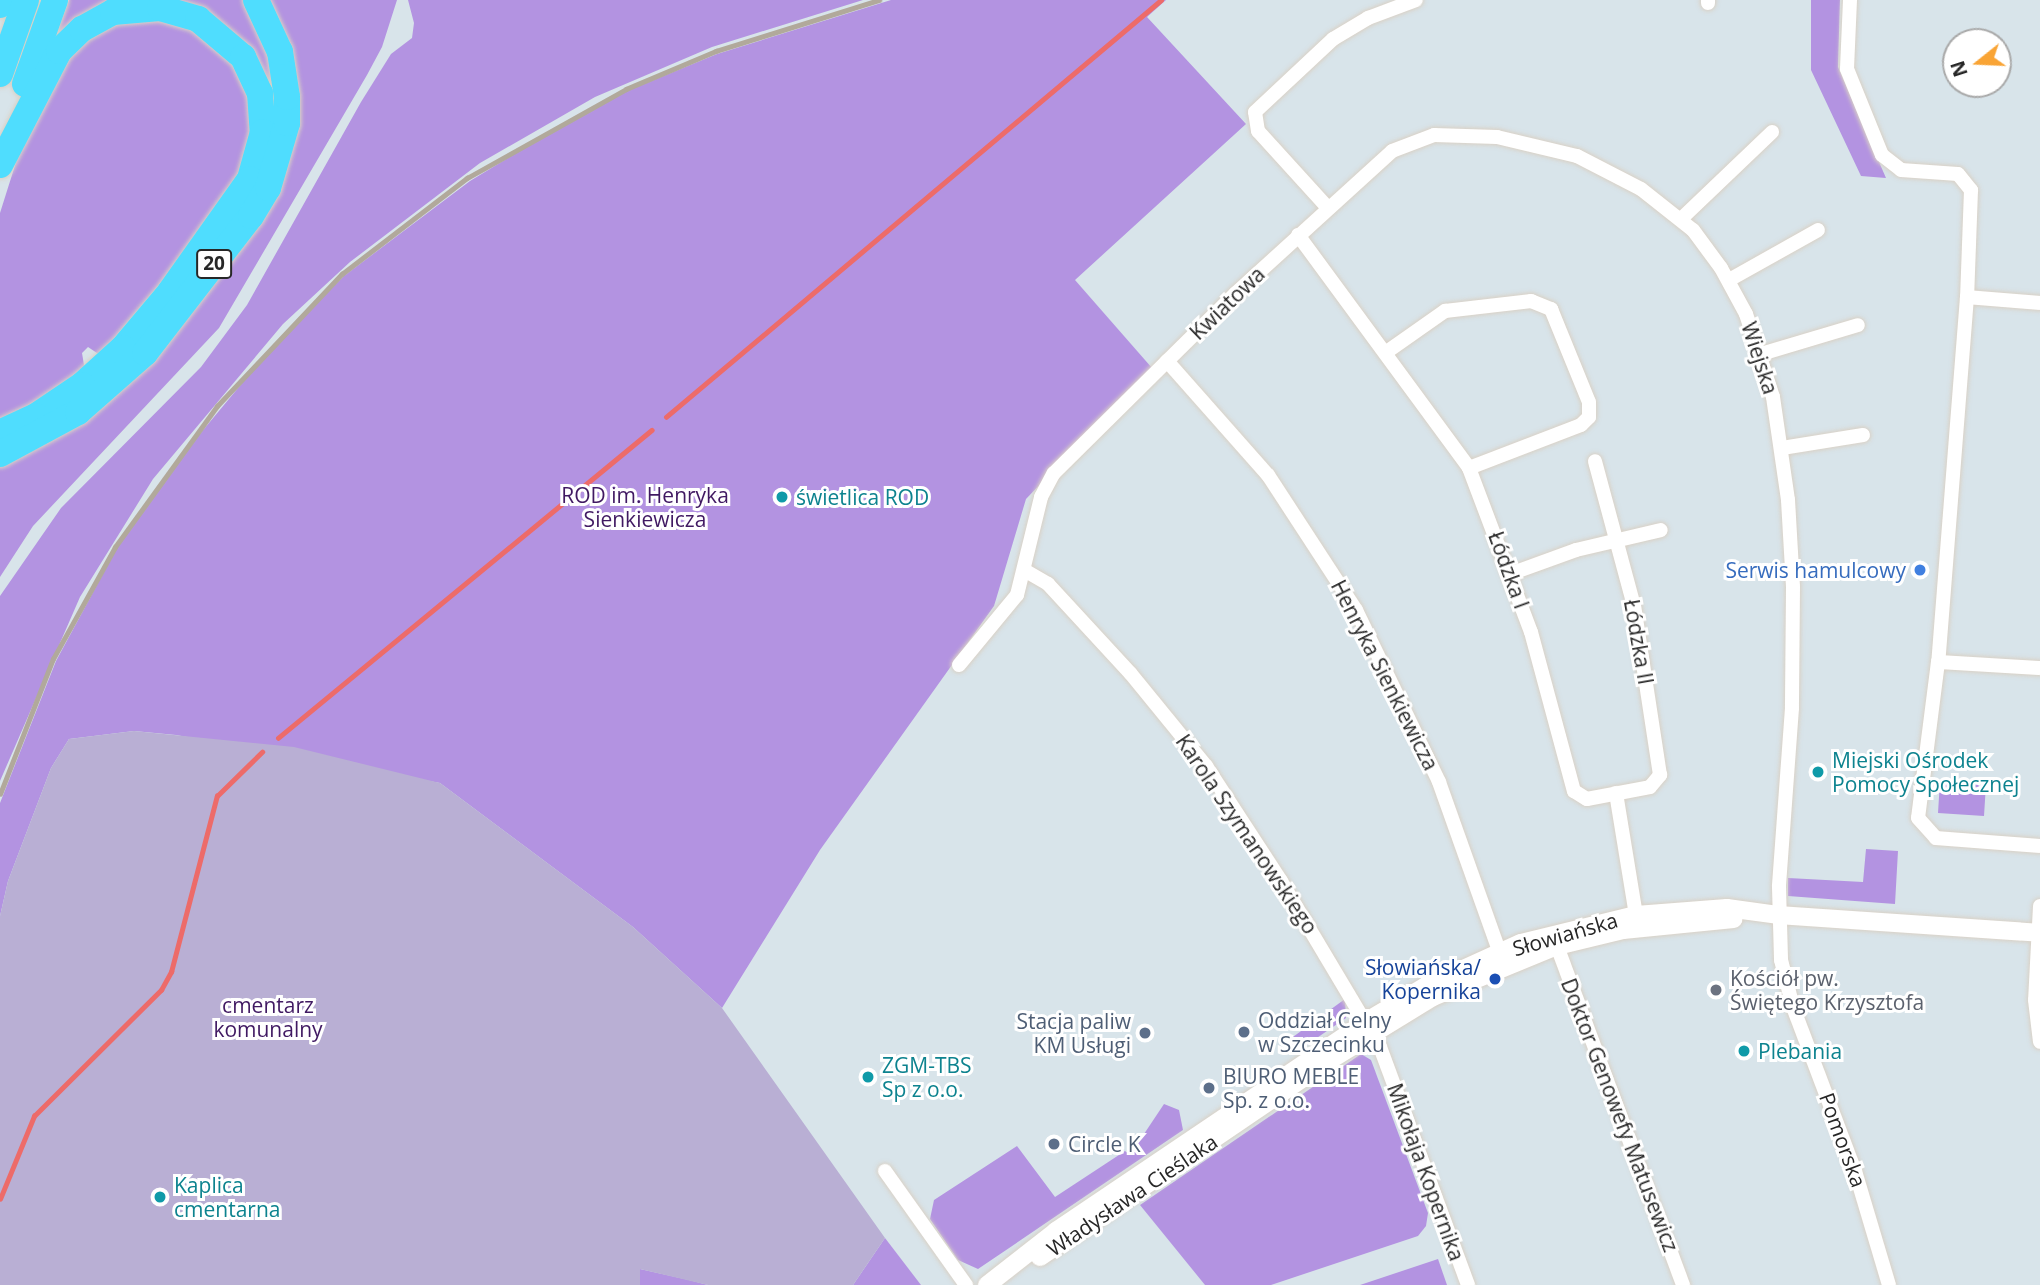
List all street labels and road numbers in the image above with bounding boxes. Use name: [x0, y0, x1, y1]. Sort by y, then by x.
road number: 20: [195, 248, 233, 280]
street label: Kwiatowa: [1184, 261, 1270, 345]
street label: Wiejska: [1737, 319, 1783, 397]
street label: Łódzka I: [1483, 528, 1535, 612]
street label: Henryka Sienkiewicza: [1326, 576, 1444, 774]
street label: Łódzka II: [1619, 597, 1659, 687]
street label: Karola Szymanowskiego: [1171, 729, 1323, 939]
street label: Słowiańska: [1509, 907, 1621, 961]
street label: Doktor Genowefy Matusewicz: [1556, 975, 1684, 1255]
street label: Mikołaja Kopernika: [1382, 1080, 1470, 1264]
street label: Pomorska: [1814, 1089, 1872, 1191]
street label: Władysława Cieślaka: [1042, 1129, 1222, 1261]

